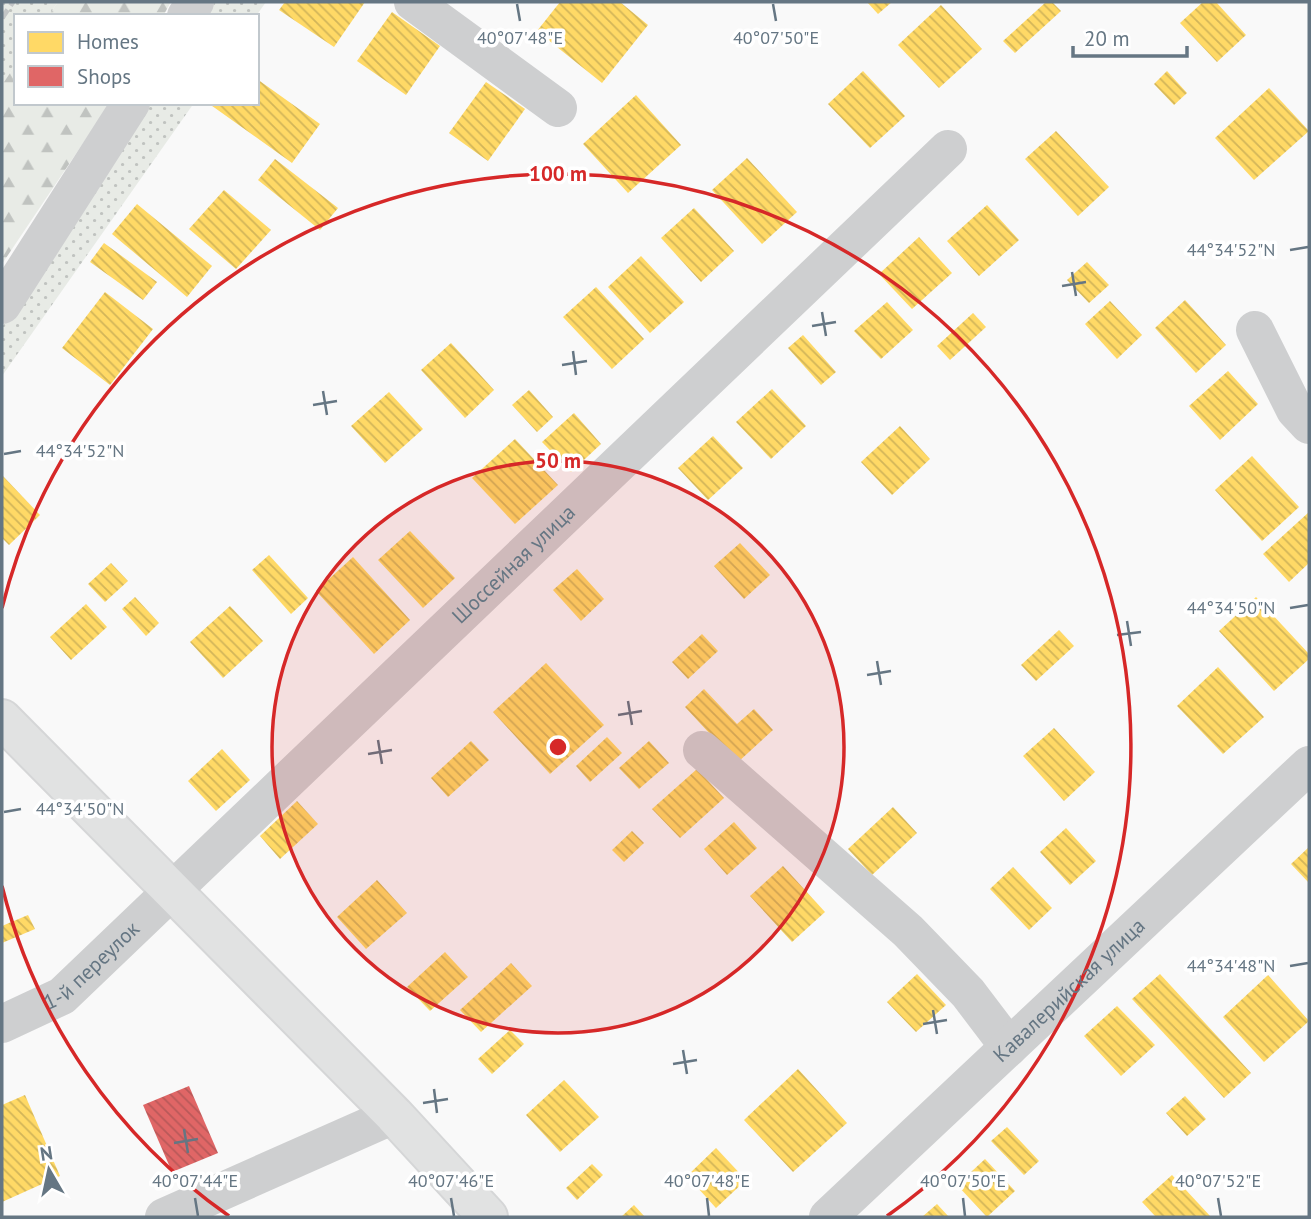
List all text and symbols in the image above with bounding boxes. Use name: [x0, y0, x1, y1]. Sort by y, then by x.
legend: [14, 14, 259, 105]
scale bar: [1073, 14, 1187, 58]
text: 20 m: [1084, 25, 1130, 52]
text: 40°07'48"E: [477, 26, 563, 49]
text: 40°07'50"E: [733, 26, 819, 49]
text: Homes: [77, 28, 139, 55]
text: Shops: [77, 63, 131, 90]
text: 100 m: [529, 160, 587, 187]
text: 44°34'52"N: [1187, 238, 1275, 261]
text: 44°34'52"N: [36, 439, 124, 462]
text: 50 m: [535, 447, 581, 474]
street label: Шоссейная улица: [446, 499, 581, 629]
text: 44°34'50"N: [1187, 596, 1275, 619]
centre of rings: [546, 735, 570, 759]
text: 44°34'50"N: [36, 797, 124, 820]
street label: Кавалерийская улица: [987, 912, 1151, 1068]
street label: 1-й переулок: [39, 915, 145, 1016]
text: 44°34'48"N: [1187, 954, 1275, 977]
north arrow: [14, 1135, 84, 1205]
text: N: [38, 1140, 54, 1166]
text: 40°07'44"E: [152, 1169, 238, 1192]
text: 40°07'46"E: [408, 1169, 494, 1192]
text: 40°07'48"E: [664, 1169, 750, 1192]
text: 40°07'50"E: [920, 1169, 1006, 1192]
text: 40°07'52"E: [1175, 1169, 1261, 1192]

